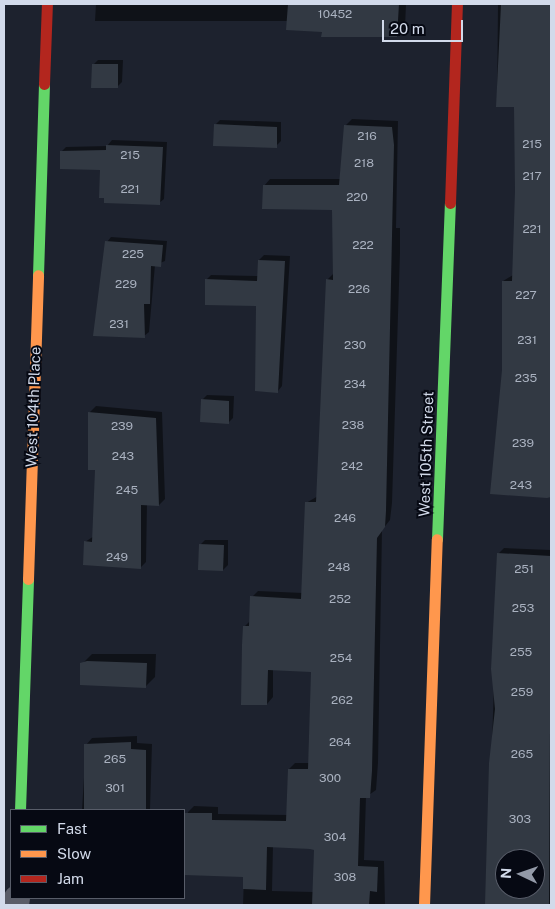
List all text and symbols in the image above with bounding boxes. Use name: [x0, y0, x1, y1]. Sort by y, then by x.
house number: 10452: [318, 8, 352, 22]
scale bar: [385, 10, 466, 42]
text: 20 m: [390, 20, 425, 37]
house number: 216: [357, 130, 377, 144]
house number: 215: [522, 138, 542, 152]
house number: 215: [120, 149, 140, 163]
house number: 218: [354, 157, 374, 171]
house number: 217: [522, 170, 542, 184]
house number: 221: [120, 183, 140, 197]
house number: 220: [346, 191, 368, 205]
house number: 221: [522, 223, 542, 237]
house number: 222: [352, 239, 374, 253]
house number: 225: [122, 248, 144, 262]
house number: 229: [115, 278, 137, 292]
house number: 226: [348, 283, 370, 297]
house number: 227: [515, 289, 537, 303]
house number: 231: [109, 318, 129, 332]
house number: 231: [517, 334, 537, 348]
house number: 230: [344, 339, 366, 353]
street label: West 104th Place: [22, 346, 44, 468]
house number: 235: [515, 372, 537, 386]
house number: 234: [344, 378, 366, 392]
street label: West 105th Street: [415, 391, 437, 517]
house number: 238: [342, 419, 364, 433]
house number: 239: [111, 420, 133, 434]
house number: 239: [512, 437, 534, 451]
house number: 243: [112, 450, 134, 464]
house number: 242: [341, 460, 363, 474]
house number: 243: [510, 479, 532, 493]
house number: 245: [116, 484, 138, 498]
house number: 246: [334, 512, 356, 526]
house number: 249: [106, 551, 128, 565]
house number: 248: [328, 561, 350, 575]
house number: 251: [514, 563, 534, 577]
house number: 252: [329, 593, 351, 607]
house number: 253: [512, 602, 534, 616]
house number: 255: [510, 646, 532, 660]
house number: 254: [330, 652, 352, 666]
house number: 259: [511, 686, 533, 700]
house number: 262: [331, 694, 353, 708]
house number: 264: [329, 736, 351, 750]
house number: 265: [511, 748, 533, 762]
house number: 265: [104, 753, 126, 767]
house number: 300: [319, 772, 341, 786]
house number: 301: [105, 782, 125, 796]
legend: [10, 809, 185, 899]
house number: 303: [509, 813, 531, 827]
text: Fast: [57, 820, 87, 837]
house number: 304: [324, 831, 346, 845]
text: Slow: [57, 845, 91, 862]
north arrow: [495, 849, 545, 899]
text: N: [498, 867, 514, 879]
text: Jam: [57, 870, 84, 887]
house number: 308: [334, 871, 356, 885]

